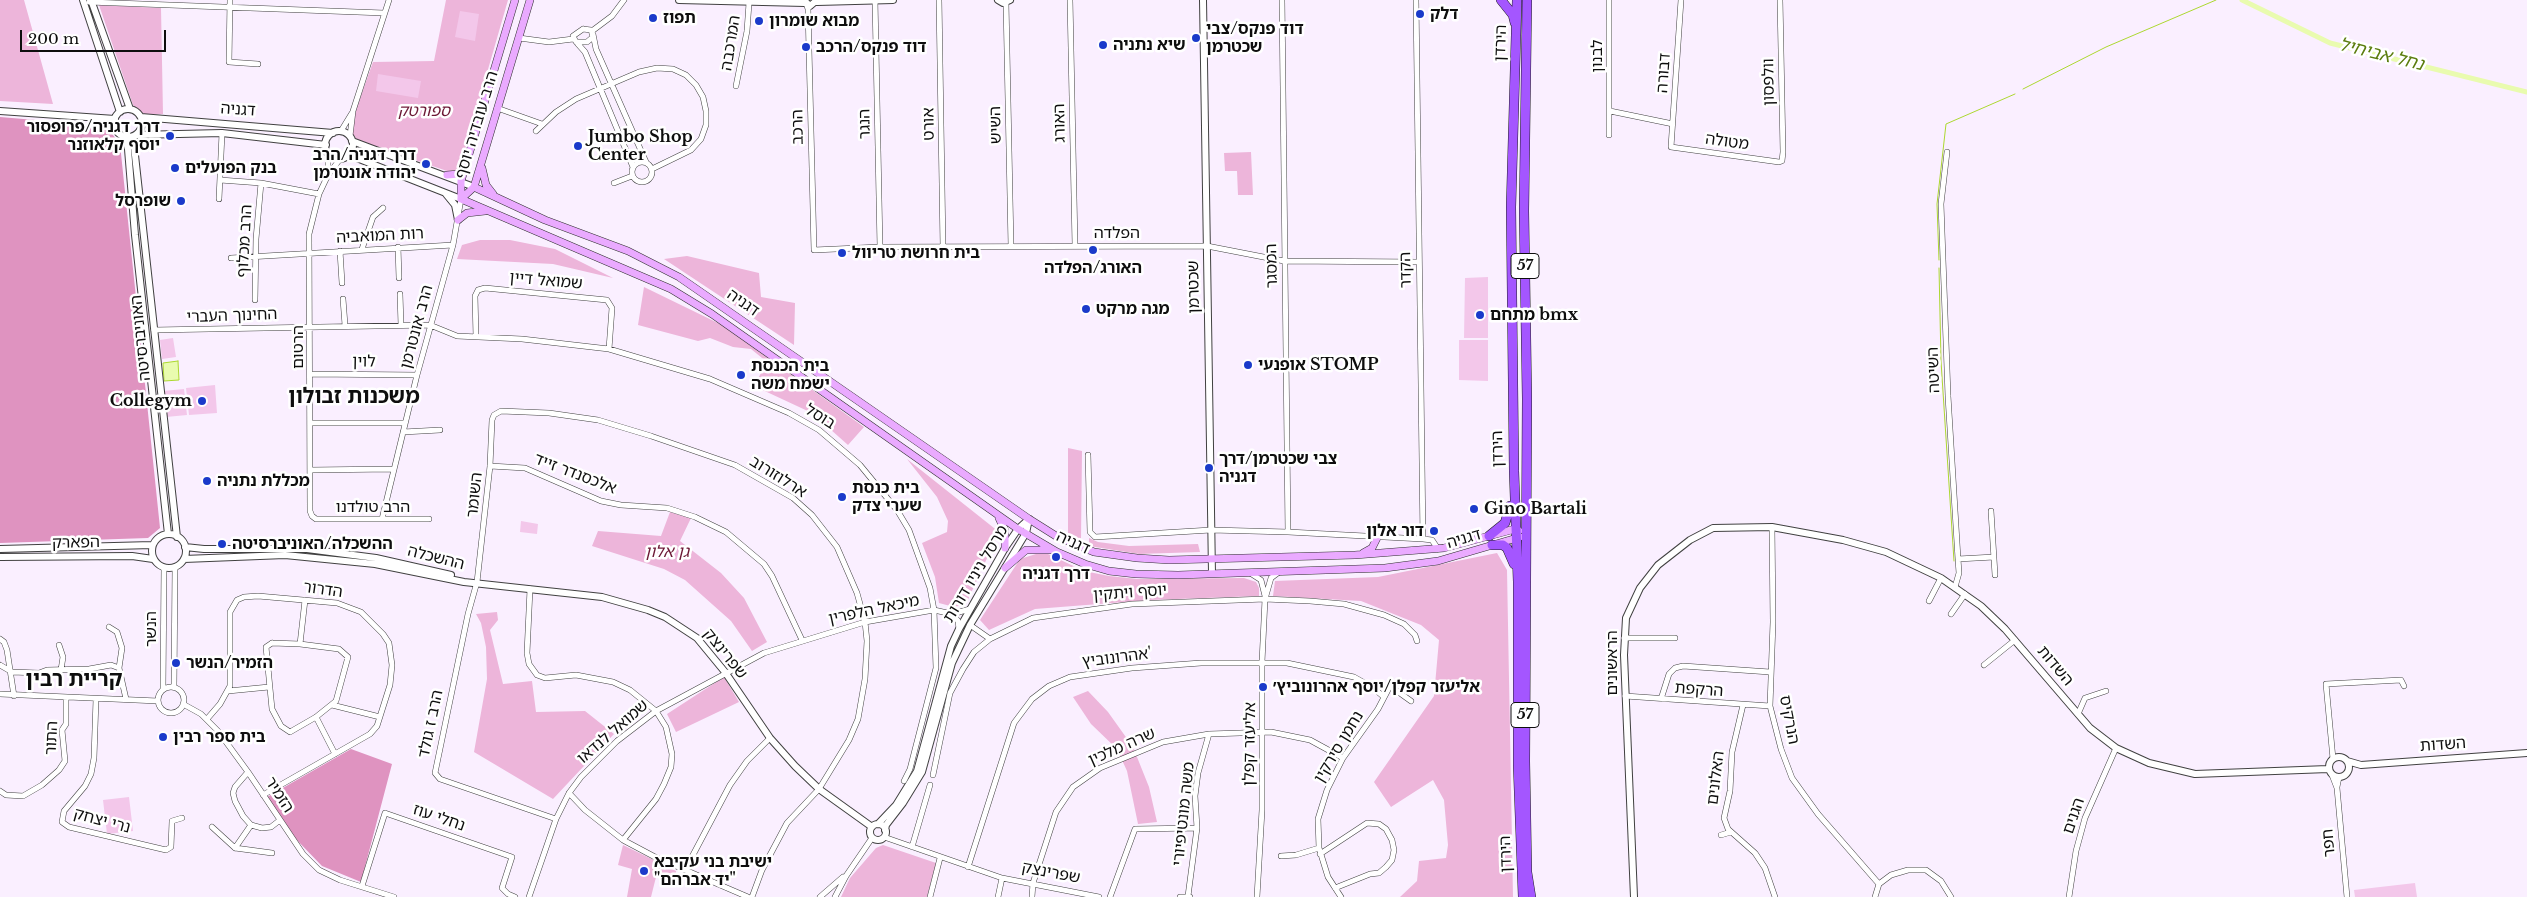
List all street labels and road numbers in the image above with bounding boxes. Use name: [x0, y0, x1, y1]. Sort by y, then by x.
street label: המרכבה: [717, 14, 745, 72]
street label: הירדן: [1491, 24, 1511, 62]
street label: לבנון: [1587, 39, 1607, 73]
street label: דבורה: [1653, 52, 1675, 94]
street label: וולפסון: [1759, 58, 1779, 106]
street label: הרב עובדיה יוסף: [452, 69, 502, 181]
street label: דגניה: [220, 99, 256, 121]
street label: האורג: [1050, 103, 1070, 143]
street label: השיש: [986, 106, 1006, 144]
street label: אורט: [919, 107, 939, 141]
street label: הרכב: [788, 109, 808, 145]
street label: הנגר: [855, 109, 875, 139]
street label: מטולה: [1704, 129, 1750, 155]
street label: הרב מכלוף: [234, 204, 256, 278]
street label: הפלדה: [1094, 223, 1140, 243]
street label: רות המואביה: [336, 224, 424, 248]
street label: המסגר: [1262, 243, 1282, 289]
street label: הקדר: [1396, 252, 1416, 288]
road number: 57: [1511, 254, 1539, 278]
street label: שכטרמן: [1184, 260, 1204, 314]
street label: שמואל דיין: [509, 268, 583, 294]
street label: הרב אונטרמן: [397, 283, 437, 371]
street label: דגניה: [723, 285, 763, 321]
street label: האוניברסיטה: [127, 294, 155, 382]
street label: החינוך העברי: [186, 305, 278, 327]
street label: הרטום: [288, 325, 308, 369]
street label: השיטה: [1924, 346, 1944, 394]
street label: לוין: [352, 352, 376, 372]
street label: בוסל: [801, 400, 839, 434]
street label: הירדן: [1488, 430, 1508, 468]
street label: אלכסנדר זייד: [531, 449, 619, 499]
street label: ארלוזורוב: [746, 452, 810, 502]
street label: השומר: [463, 471, 487, 519]
street label: הרב טולדנו: [336, 497, 410, 517]
street label: מרסל ניניו דורות: [939, 522, 1013, 626]
street label: דגניה: [1445, 525, 1483, 553]
street label: דגניה: [1053, 527, 1093, 559]
street label: הפארק: [52, 533, 100, 553]
street label: ההשכלה: [406, 542, 466, 574]
street label: הדרור: [302, 578, 344, 602]
street label: יוסף ויתקין: [1092, 581, 1168, 605]
street label: מיכאל הלפרין: [827, 591, 921, 629]
street label: הנשר: [141, 611, 161, 647]
street label: שפרינצק: [699, 625, 751, 683]
street label: הראשונים: [1602, 630, 1622, 696]
street label: השדות: [2033, 642, 2077, 690]
street label: אהרונוביץ': [1081, 644, 1153, 672]
street label: הרקפת: [1674, 679, 1724, 701]
street label: הרב ז גולד: [414, 688, 448, 760]
street label: הנרקיס: [1775, 694, 1803, 746]
street label: שמואל לנדאו: [573, 696, 653, 768]
street label: אליעזר קפלן: [1240, 702, 1260, 786]
road number: 57: [1511, 702, 1539, 728]
street label: נחמן סירקין: [1310, 708, 1368, 786]
street label: התור: [42, 721, 62, 755]
street label: שרה מלכין: [1086, 724, 1158, 770]
street label: השדות: [2419, 734, 2467, 756]
street label: האלונים: [1703, 750, 1729, 806]
street label: משה מונטיפיורי: [1169, 761, 1199, 867]
street label: הזמיר: [260, 774, 298, 816]
street label: הגנים: [2059, 795, 2089, 837]
street label: נחלי עוז: [410, 800, 468, 836]
street label: נרי יצחק: [72, 804, 132, 838]
street label: חפר: [2318, 828, 2340, 858]
street label: הירדן: [1496, 835, 1516, 873]
street label: שפרינצק: [1020, 858, 1082, 888]

